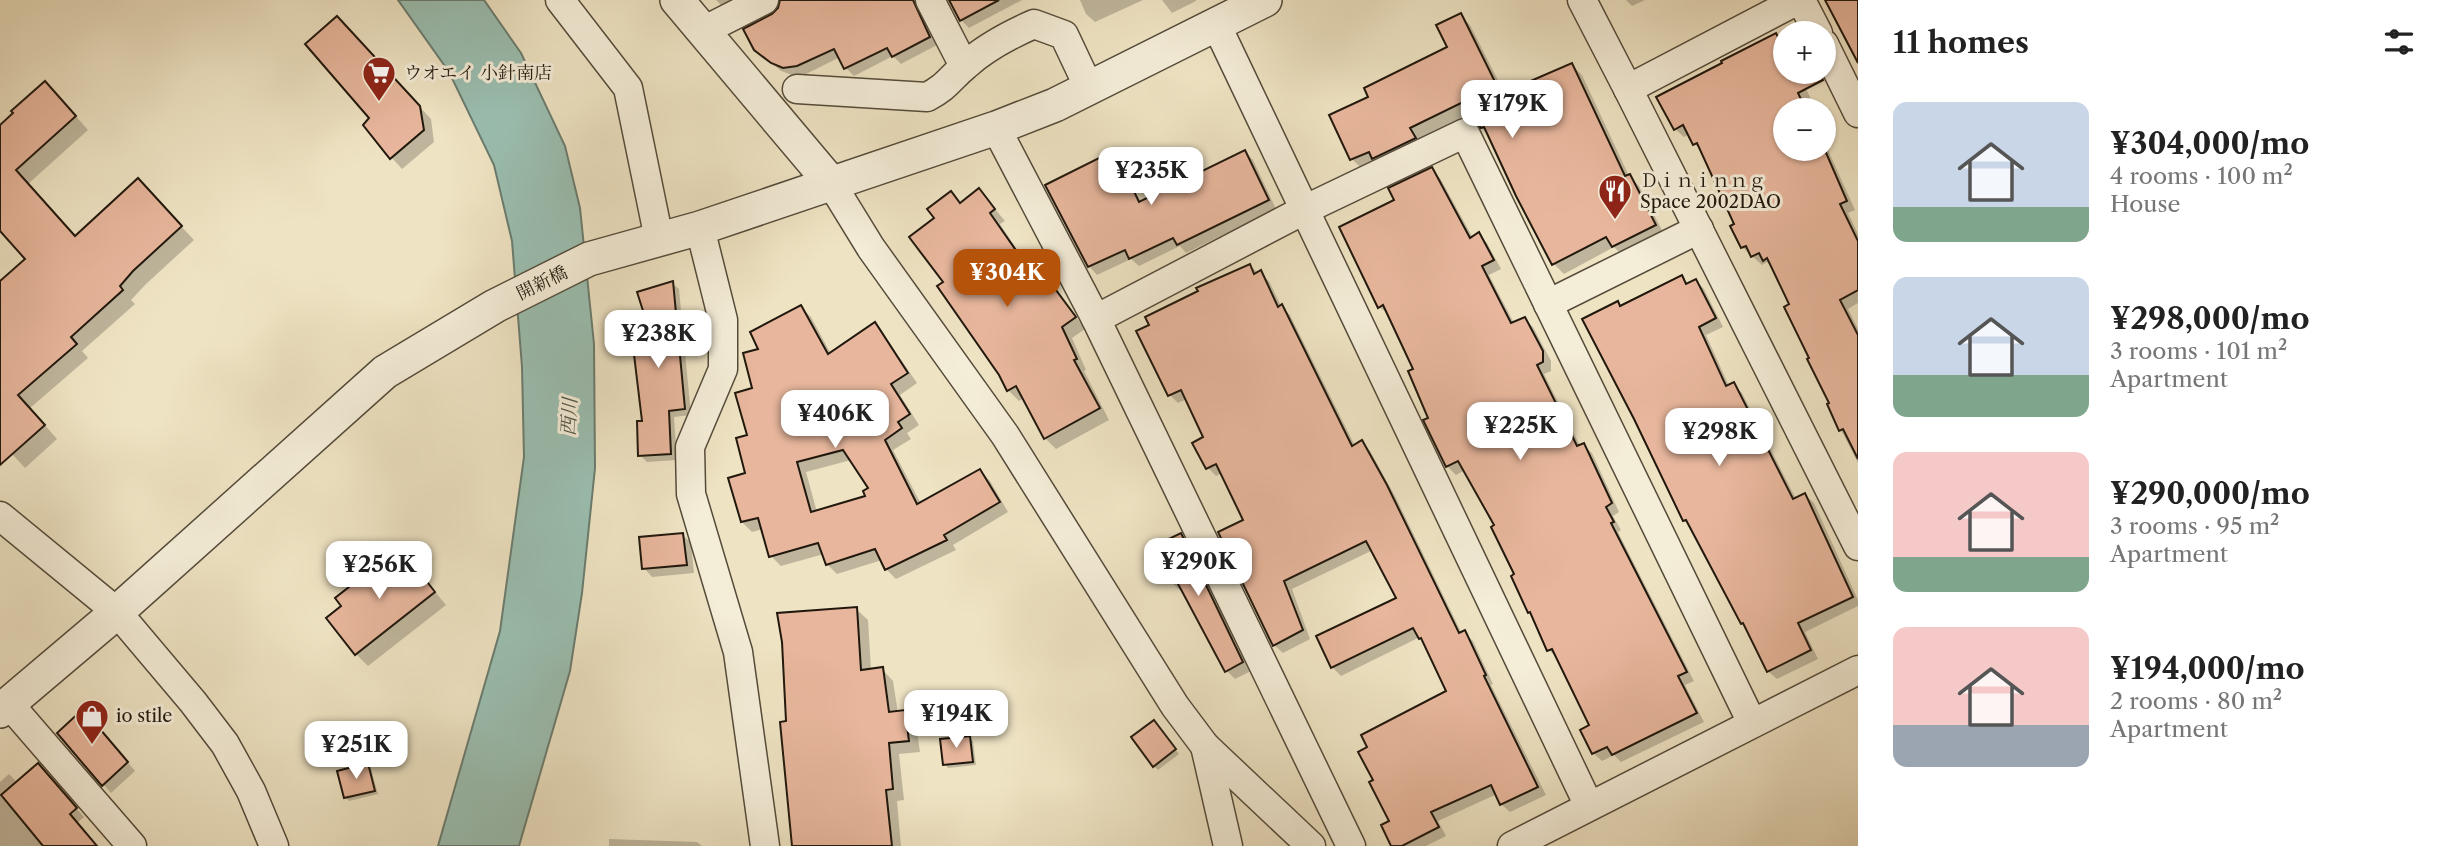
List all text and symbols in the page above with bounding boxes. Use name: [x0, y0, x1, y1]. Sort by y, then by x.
map controls: [1773, 21, 1836, 161]
button: +: [1773, 21, 1836, 84]
icon: filters: [2380, 23, 2418, 61]
text: 11 homes: [1893, 24, 2029, 61]
supermarket icon: ウオエイ 小針南店: [360, 54, 398, 103]
place label: ウオエイ 小針南店: [404, 62, 552, 84]
pin: ¥179K: [1463, 80, 1561, 140]
text: ¥179K: [1477, 89, 1547, 117]
button: −: [1773, 98, 1836, 161]
text: ¥304,000/mo: [2110, 125, 2309, 162]
icon: home: [1949, 130, 2033, 214]
pin: ¥235K: [1102, 148, 1200, 207]
text: ¥235K: [1114, 156, 1188, 184]
text: 4 rooms · 100 m²: [2110, 162, 2293, 190]
place label: Ｄｉｎｉｎｎｇ Space 2002DAO: [1640, 170, 1781, 213]
restaurant icon: Ｄｉｎｉｎｎｇ Space 2002DAO: [1596, 172, 1634, 221]
text: House: [2110, 190, 2180, 218]
pin: ¥304K: [958, 250, 1056, 309]
text: ¥304K: [969, 258, 1045, 286]
street label: 開新橋: [513, 261, 571, 305]
text: ¥298,000/mo: [2110, 300, 2310, 337]
icon: home: [1949, 305, 2033, 389]
pin: ¥238K: [609, 310, 707, 370]
text: ¥238K: [621, 319, 695, 347]
text: 3 rooms · 101 m²: [2110, 337, 2287, 365]
text: Apartment: [2110, 365, 2228, 393]
pin: ¥406K: [786, 391, 884, 450]
water label: 西川: [557, 395, 582, 437]
text: ¥406K: [797, 399, 873, 427]
pin: ¥225K: [1471, 402, 1569, 462]
pin: ¥298K: [1670, 408, 1768, 468]
text: ¥225K: [1483, 411, 1557, 439]
text: ¥298K: [1681, 417, 1757, 445]
text: ¥290,000/mo: [2110, 475, 2310, 512]
icon: home: [1949, 480, 2033, 564]
text: 3 rooms · 95 m²: [2110, 512, 2279, 540]
pin: ¥290K: [1149, 538, 1247, 598]
text: Apartment: [2110, 540, 2228, 568]
pin: ¥256K: [330, 542, 428, 601]
text: ¥290K: [1160, 547, 1236, 575]
text: ¥256K: [342, 550, 416, 578]
text: ¥194,000/mo: [2110, 650, 2305, 687]
icon: home: [1949, 655, 2033, 739]
text: 2 rooms · 80 m²: [2110, 687, 2282, 715]
pin: ¥194K: [907, 690, 1005, 750]
shop icon: io stile: [73, 697, 111, 746]
text: ¥194K: [920, 699, 992, 727]
place label: io stile: [116, 705, 172, 727]
text: Apartment: [2110, 715, 2228, 743]
pin: ¥251K: [307, 722, 405, 781]
text: ¥251K: [321, 730, 391, 758]

